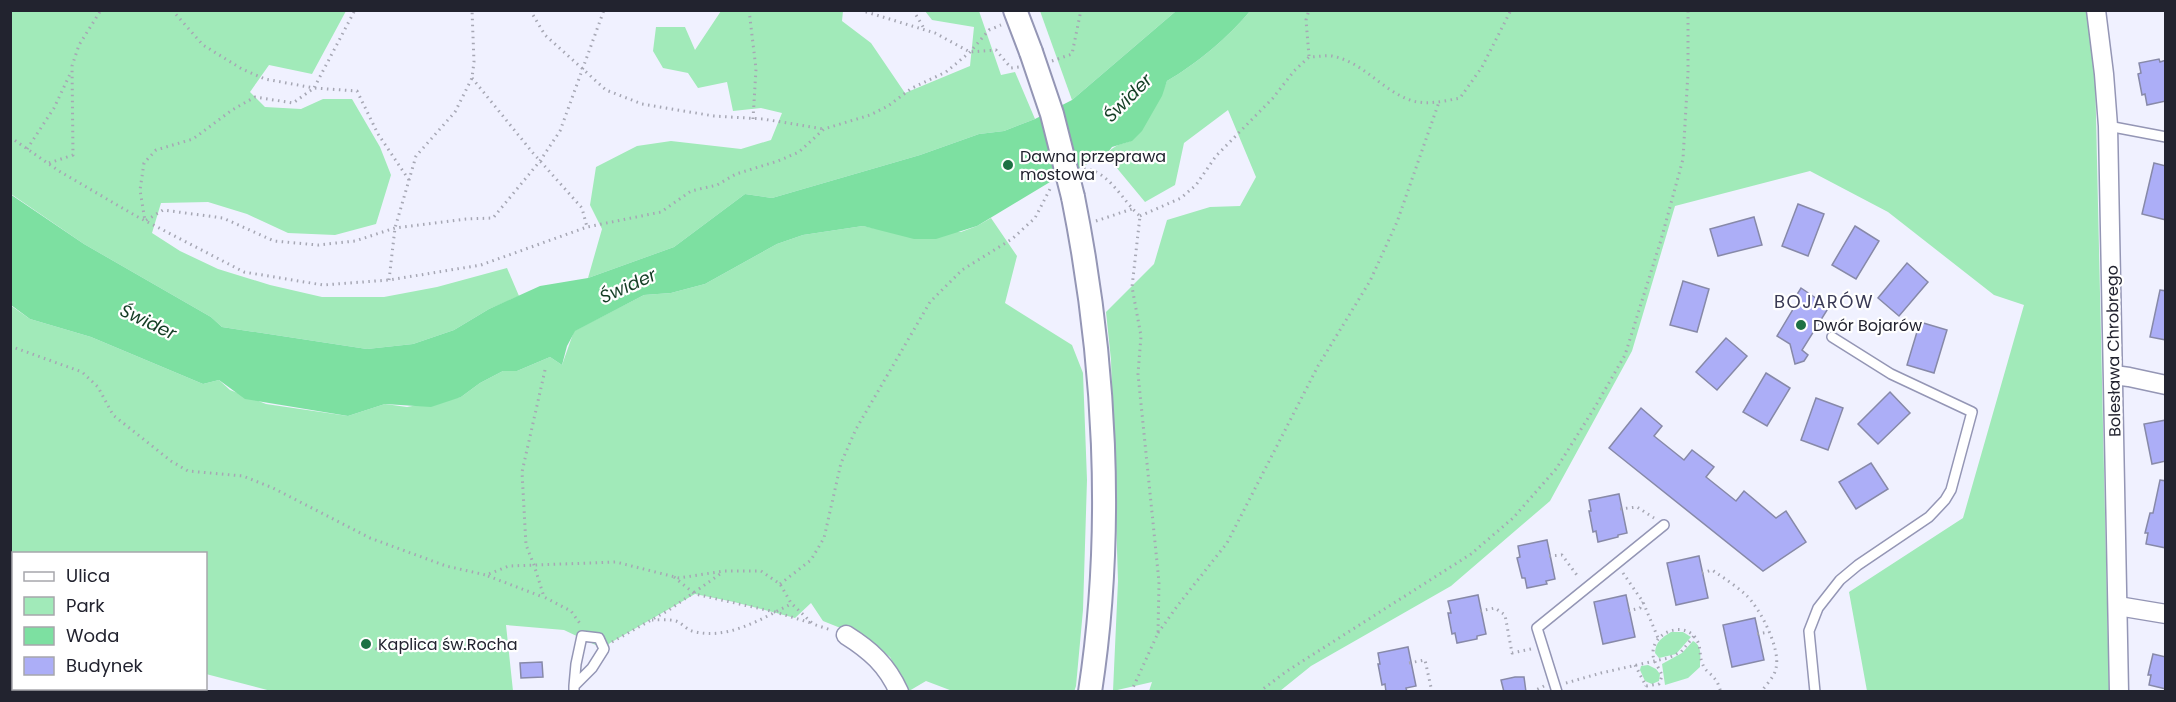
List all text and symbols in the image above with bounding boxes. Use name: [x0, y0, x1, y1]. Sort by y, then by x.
water label: Świder: [1098, 67, 1158, 128]
place label: Dawna przeprawa mostowa: [1020, 145, 1166, 186]
marker: Dawna przeprawa mostowa: [1001, 158, 1015, 172]
water label: Świder: [595, 261, 661, 309]
street label: Bolesława Chrobrego: [2101, 265, 2126, 437]
district label: BOJARÓW: [1774, 289, 1874, 314]
water label: Świder: [116, 298, 182, 346]
place label: Dwór Bojarów: [1813, 314, 1922, 337]
marker: Dwór Bojarów: [1794, 318, 1808, 332]
legend: [12, 552, 207, 690]
text: Ulica: [66, 563, 110, 588]
text: Park: [66, 593, 105, 618]
text: Woda: [66, 623, 119, 648]
place label: Kaplica św.Rocha: [378, 633, 517, 656]
marker: Kaplica św.Rocha: [359, 637, 373, 651]
text: Budynek: [66, 653, 144, 678]

